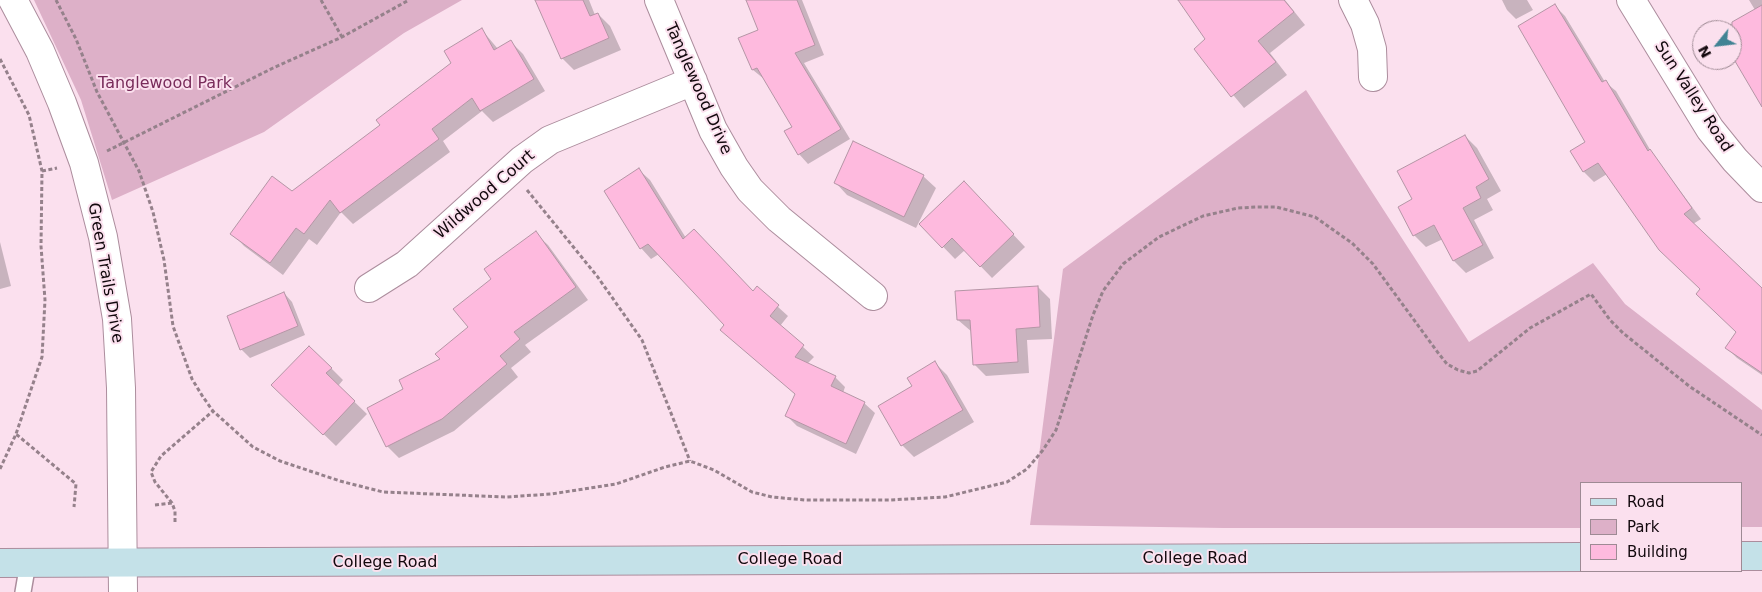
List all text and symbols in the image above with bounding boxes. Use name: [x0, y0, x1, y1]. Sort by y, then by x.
street label: Tanglewood Drive: [660, 20, 736, 158]
north arrow: [1692, 20, 1742, 70]
street label: Sun Valley Road: [1650, 38, 1736, 156]
text: N: [1695, 43, 1715, 61]
park label: Tanglewood Park: [98, 74, 232, 94]
street label: Wildwood Court: [431, 146, 539, 244]
street label: Green Trails Drive: [83, 201, 127, 345]
legend: [1580, 482, 1742, 572]
text: Road: [1627, 493, 1665, 511]
text: Park: [1627, 518, 1659, 536]
text: Building: [1627, 543, 1688, 561]
street label: College Road: [1143, 549, 1247, 569]
street label: College Road: [738, 550, 842, 570]
street label: College Road: [333, 553, 437, 573]

